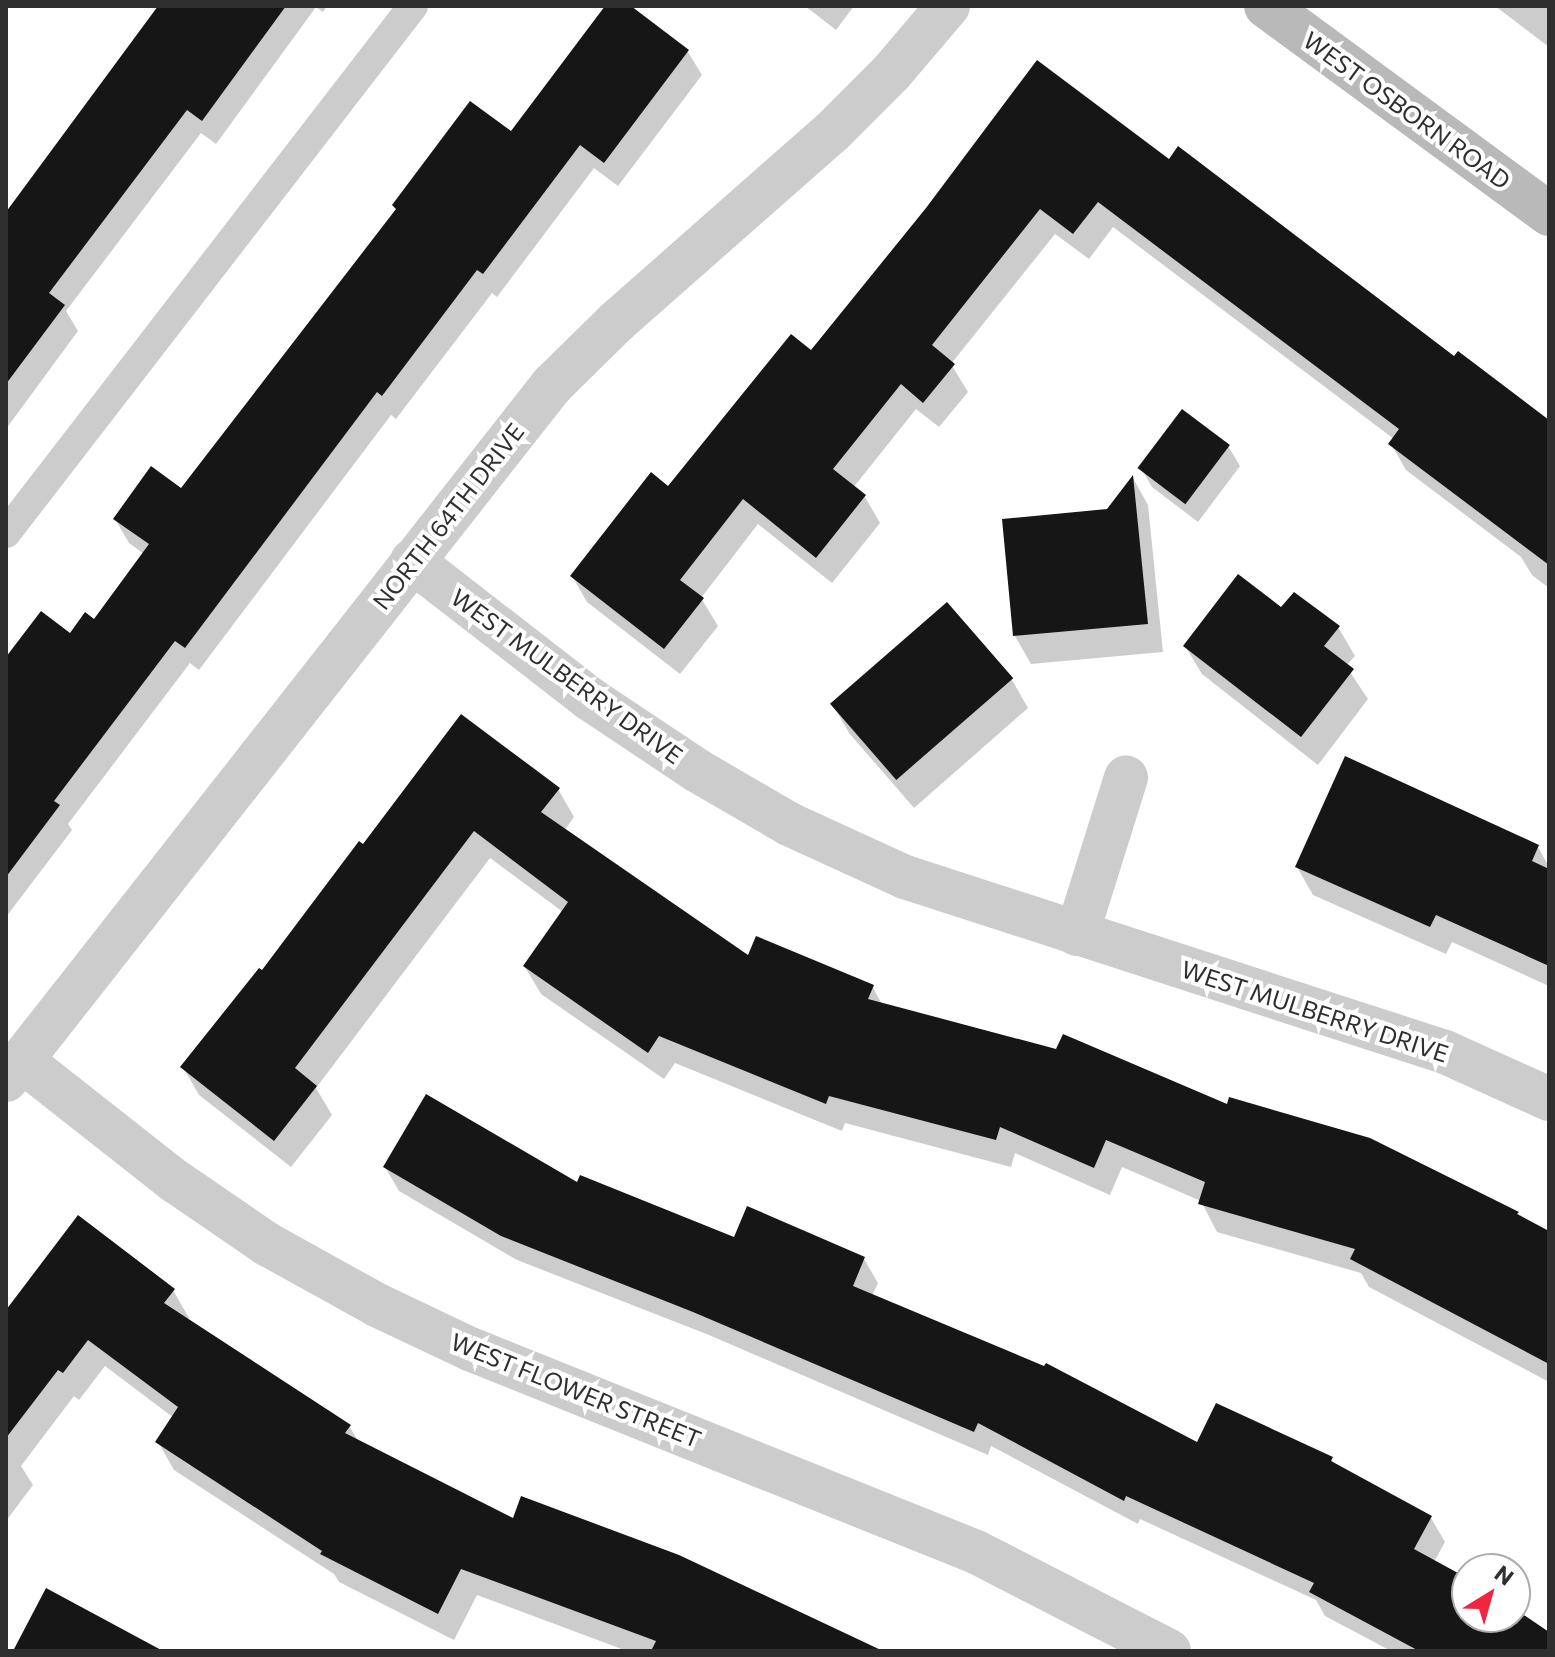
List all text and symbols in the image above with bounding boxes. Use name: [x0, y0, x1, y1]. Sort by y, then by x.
street label: WEST OSBORN ROAD: [1298, 25, 1516, 195]
street label: NORTH 64TH DRIVE: [366, 417, 530, 615]
street label: WEST MULBERRY DRIVE: [446, 582, 688, 770]
street label: WEST MULBERRY DRIVE: [1178, 954, 1452, 1068]
street label: WEST FLOWER STREET: [447, 1327, 705, 1453]
north arrow: [1451, 1553, 1531, 1633]
text: N: [1490, 1559, 1519, 1591]

